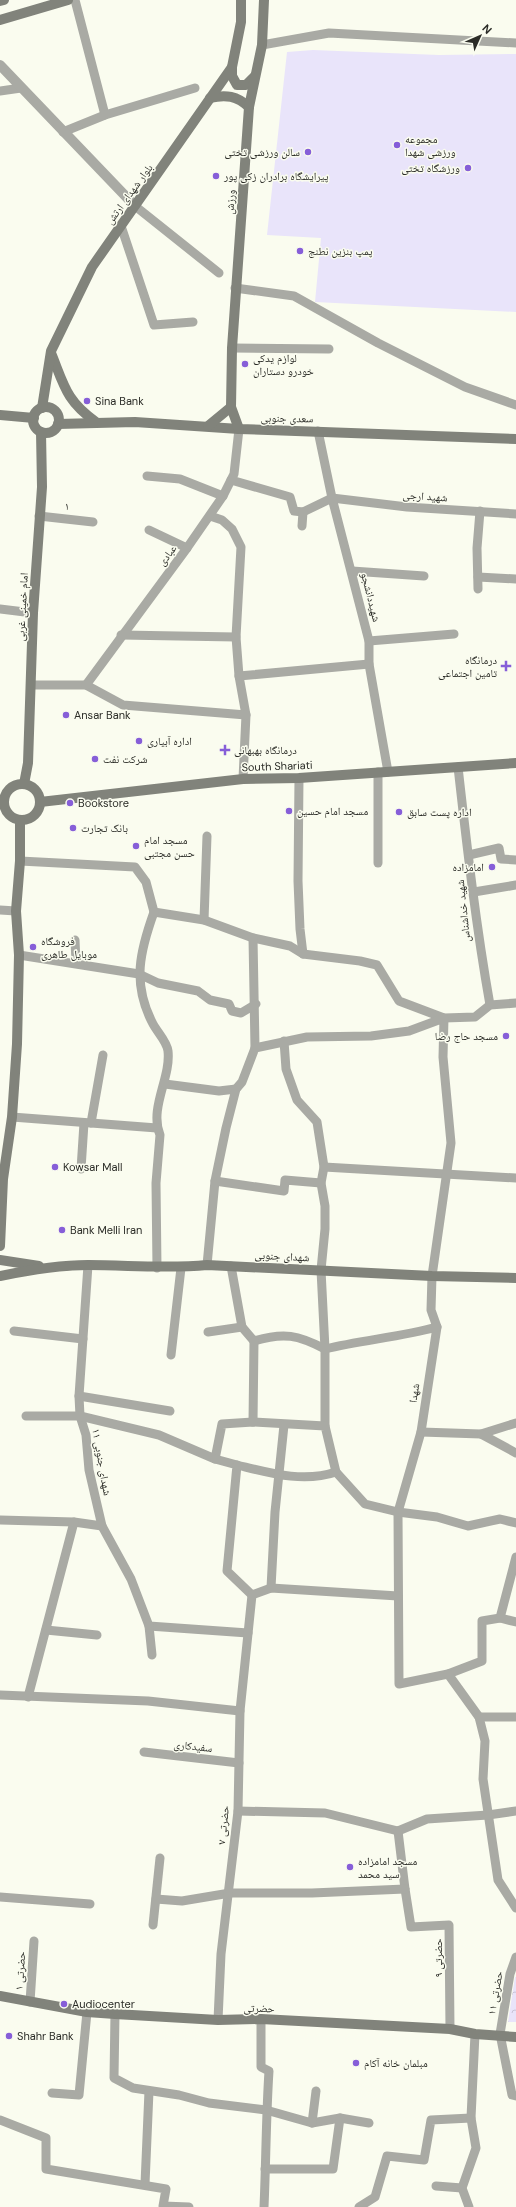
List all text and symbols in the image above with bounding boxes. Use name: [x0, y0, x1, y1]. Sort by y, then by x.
north arrow: [460, 16, 500, 56]
text: N: [479, 21, 495, 37]
place label: مجموعه ورزشی شهدا: [405, 132, 456, 159]
marker: مجموعه ورزشی شهدا: [392, 140, 402, 150]
place label: سالن ورزشی تختی: [224, 145, 300, 159]
marker: سالن ورزشی تختی: [303, 147, 313, 157]
street label: بلوار شهدای ارتش: [102, 161, 156, 227]
place label: ورزشگاه تختی: [401, 161, 460, 175]
marker: ورزشگاه تختی: [463, 163, 473, 173]
place label: پیرایشگاه برادران زکی پور: [223, 169, 329, 183]
marker: پیرایشگاه برادران زکی پور: [211, 171, 221, 181]
street label: ورزش: [222, 189, 238, 215]
place label: پمپ بنزین نطنج: [308, 244, 373, 258]
marker: پمپ بنزین نطنج: [295, 246, 305, 256]
place label: لوازم یدکی خودرو دستاران: [253, 351, 314, 378]
marker: لوازم یدکی خودرو دستاران: [240, 359, 250, 369]
place label: Sina Bank: [95, 394, 144, 408]
marker: Sina Bank: [82, 396, 92, 406]
street label: سعدی جنوبی: [261, 411, 313, 425]
street label: شهید ارجی: [402, 487, 448, 505]
street label: ۱: [64, 499, 70, 513]
street label: عبادی: [155, 541, 180, 568]
street label: شهیددانشجو: [358, 571, 384, 623]
street label: امام خمینی غربی: [13, 572, 31, 642]
place label: درمانگاه تامین اجتماعی: [438, 653, 498, 680]
marker: درمانگاه تامین اجتماعی: [500, 660, 512, 672]
place label: Ansar Bank: [74, 708, 131, 722]
marker: Ansar Bank: [61, 710, 71, 720]
place label: اداره آبیاری: [147, 734, 192, 748]
marker: اداره آبیاری: [134, 736, 144, 746]
place label: درمانگاه بهبهانی: [234, 743, 297, 757]
marker: درمانگاه بهبهانی: [219, 744, 231, 756]
place label: شرکت نفت: [103, 752, 147, 766]
marker: شرکت نفت: [90, 754, 100, 764]
street label: South Shariati: [241, 758, 313, 774]
place label: Bookstore: [78, 796, 129, 810]
marker: Bookstore: [65, 798, 75, 808]
place label: مسجد امام حسین: [297, 804, 368, 818]
place label: اداره پست سابق: [407, 805, 472, 819]
marker: مسجد امام حسین: [284, 806, 294, 816]
marker: اداره پست سابق: [394, 807, 404, 817]
place label: بانک تجارت: [81, 821, 128, 835]
marker: بانک تجارت: [68, 823, 78, 833]
place label: مسجد امام حسن مجتبی: [144, 833, 195, 860]
marker: مسجد امام حسن مجتبی: [131, 841, 141, 851]
place label: امامزاده: [452, 860, 484, 874]
marker: امامزاده: [487, 862, 497, 872]
street label: شهید خداشناس: [453, 879, 473, 943]
place label: فروشگاه موبایل طاهری: [41, 934, 97, 961]
marker: فروشگاه موبایل طاهری: [28, 942, 38, 952]
place label: مسجد حاج رضا: [435, 1029, 498, 1043]
marker: مسجد حاج رضا: [501, 1031, 511, 1041]
place label: Kowsar Mall: [63, 1160, 122, 1174]
marker: Kowsar Mall: [50, 1162, 60, 1172]
place label: Bank Melli Iran: [70, 1223, 142, 1237]
marker: Bank Melli Iran: [57, 1225, 67, 1235]
street label: شهدای جنوبی: [254, 1248, 310, 1264]
street label: شهدا: [406, 1382, 422, 1404]
street label: ۱۱ شهدای جنوبی: [89, 1427, 115, 1497]
street label: سفیدکاری: [173, 1737, 213, 1755]
street label: حضرتی ۷: [214, 1805, 232, 1845]
place label: مسجد امامزاده سید محمد: [358, 1854, 417, 1881]
marker: مسجد امامزاده سید محمد: [345, 1862, 355, 1872]
street label: حضرتی ۹: [431, 1938, 445, 1978]
street label: حضرتی ۱: [12, 1951, 28, 1991]
street label: حضرتی ۱۱: [484, 1970, 506, 2016]
place label: Audiocenter: [72, 1997, 135, 2011]
marker: Audiocenter: [59, 1999, 69, 2009]
street label: حضرتی: [243, 2001, 275, 2015]
place label: Shahr Bank: [17, 2029, 74, 2043]
marker: Shahr Bank: [4, 2031, 14, 2041]
place label: مبلمان خانه آکام: [364, 2056, 428, 2070]
marker: مبلمان خانه آکام: [351, 2058, 361, 2068]

